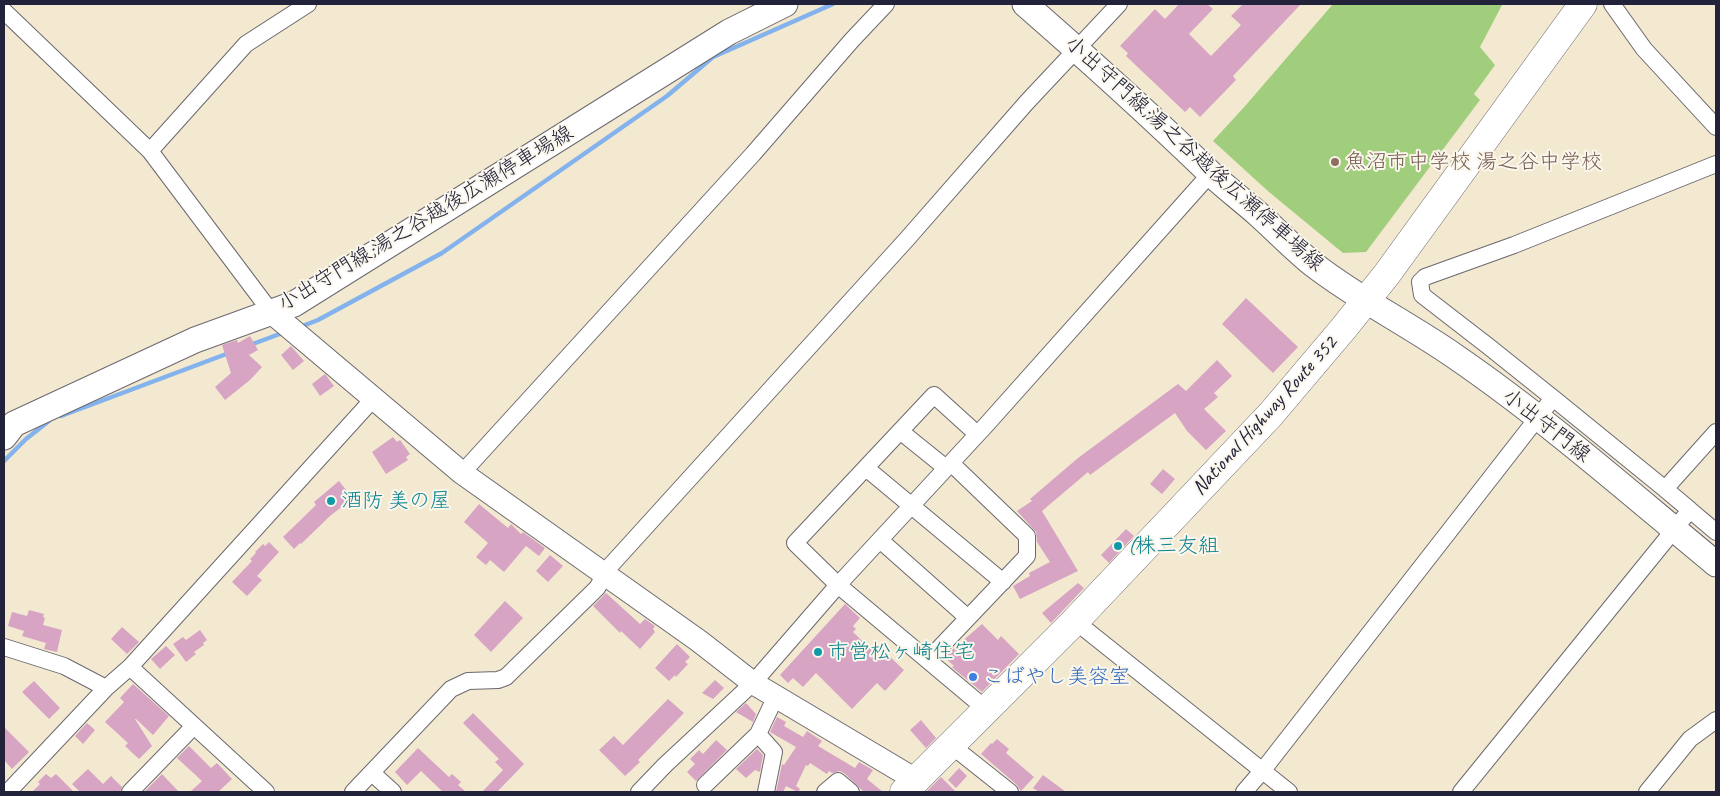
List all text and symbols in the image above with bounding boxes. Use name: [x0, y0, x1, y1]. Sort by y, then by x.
street label: 小出守門線;湯之谷越後広瀬停車場線: [1059, 31, 1329, 277]
street label: 小出守門線;湯之谷越後広瀬停車場線: [274, 121, 578, 317]
place label: 魚沼市中学校 湯之谷中学校: [1345, 149, 1602, 175]
marker: 魚沼市中学校 湯之谷中学校: [1329, 156, 1341, 168]
street label: National Highway Route 352: [1187, 331, 1343, 501]
street label: 小出守門線: [1497, 384, 1595, 468]
place label: 酒防 美の屋: [341, 488, 451, 514]
marker: 酒防 美の屋: [325, 495, 337, 507]
place label: (株三友組: [1128, 533, 1219, 559]
marker: (株三友組: [1112, 540, 1124, 552]
place label: 市営松ヶ崎住宅: [828, 639, 975, 665]
marker: 市営松ヶ崎住宅: [812, 646, 824, 658]
place label: こばやし美容室: [983, 664, 1130, 690]
marker: こばやし美容室: [967, 671, 979, 683]

